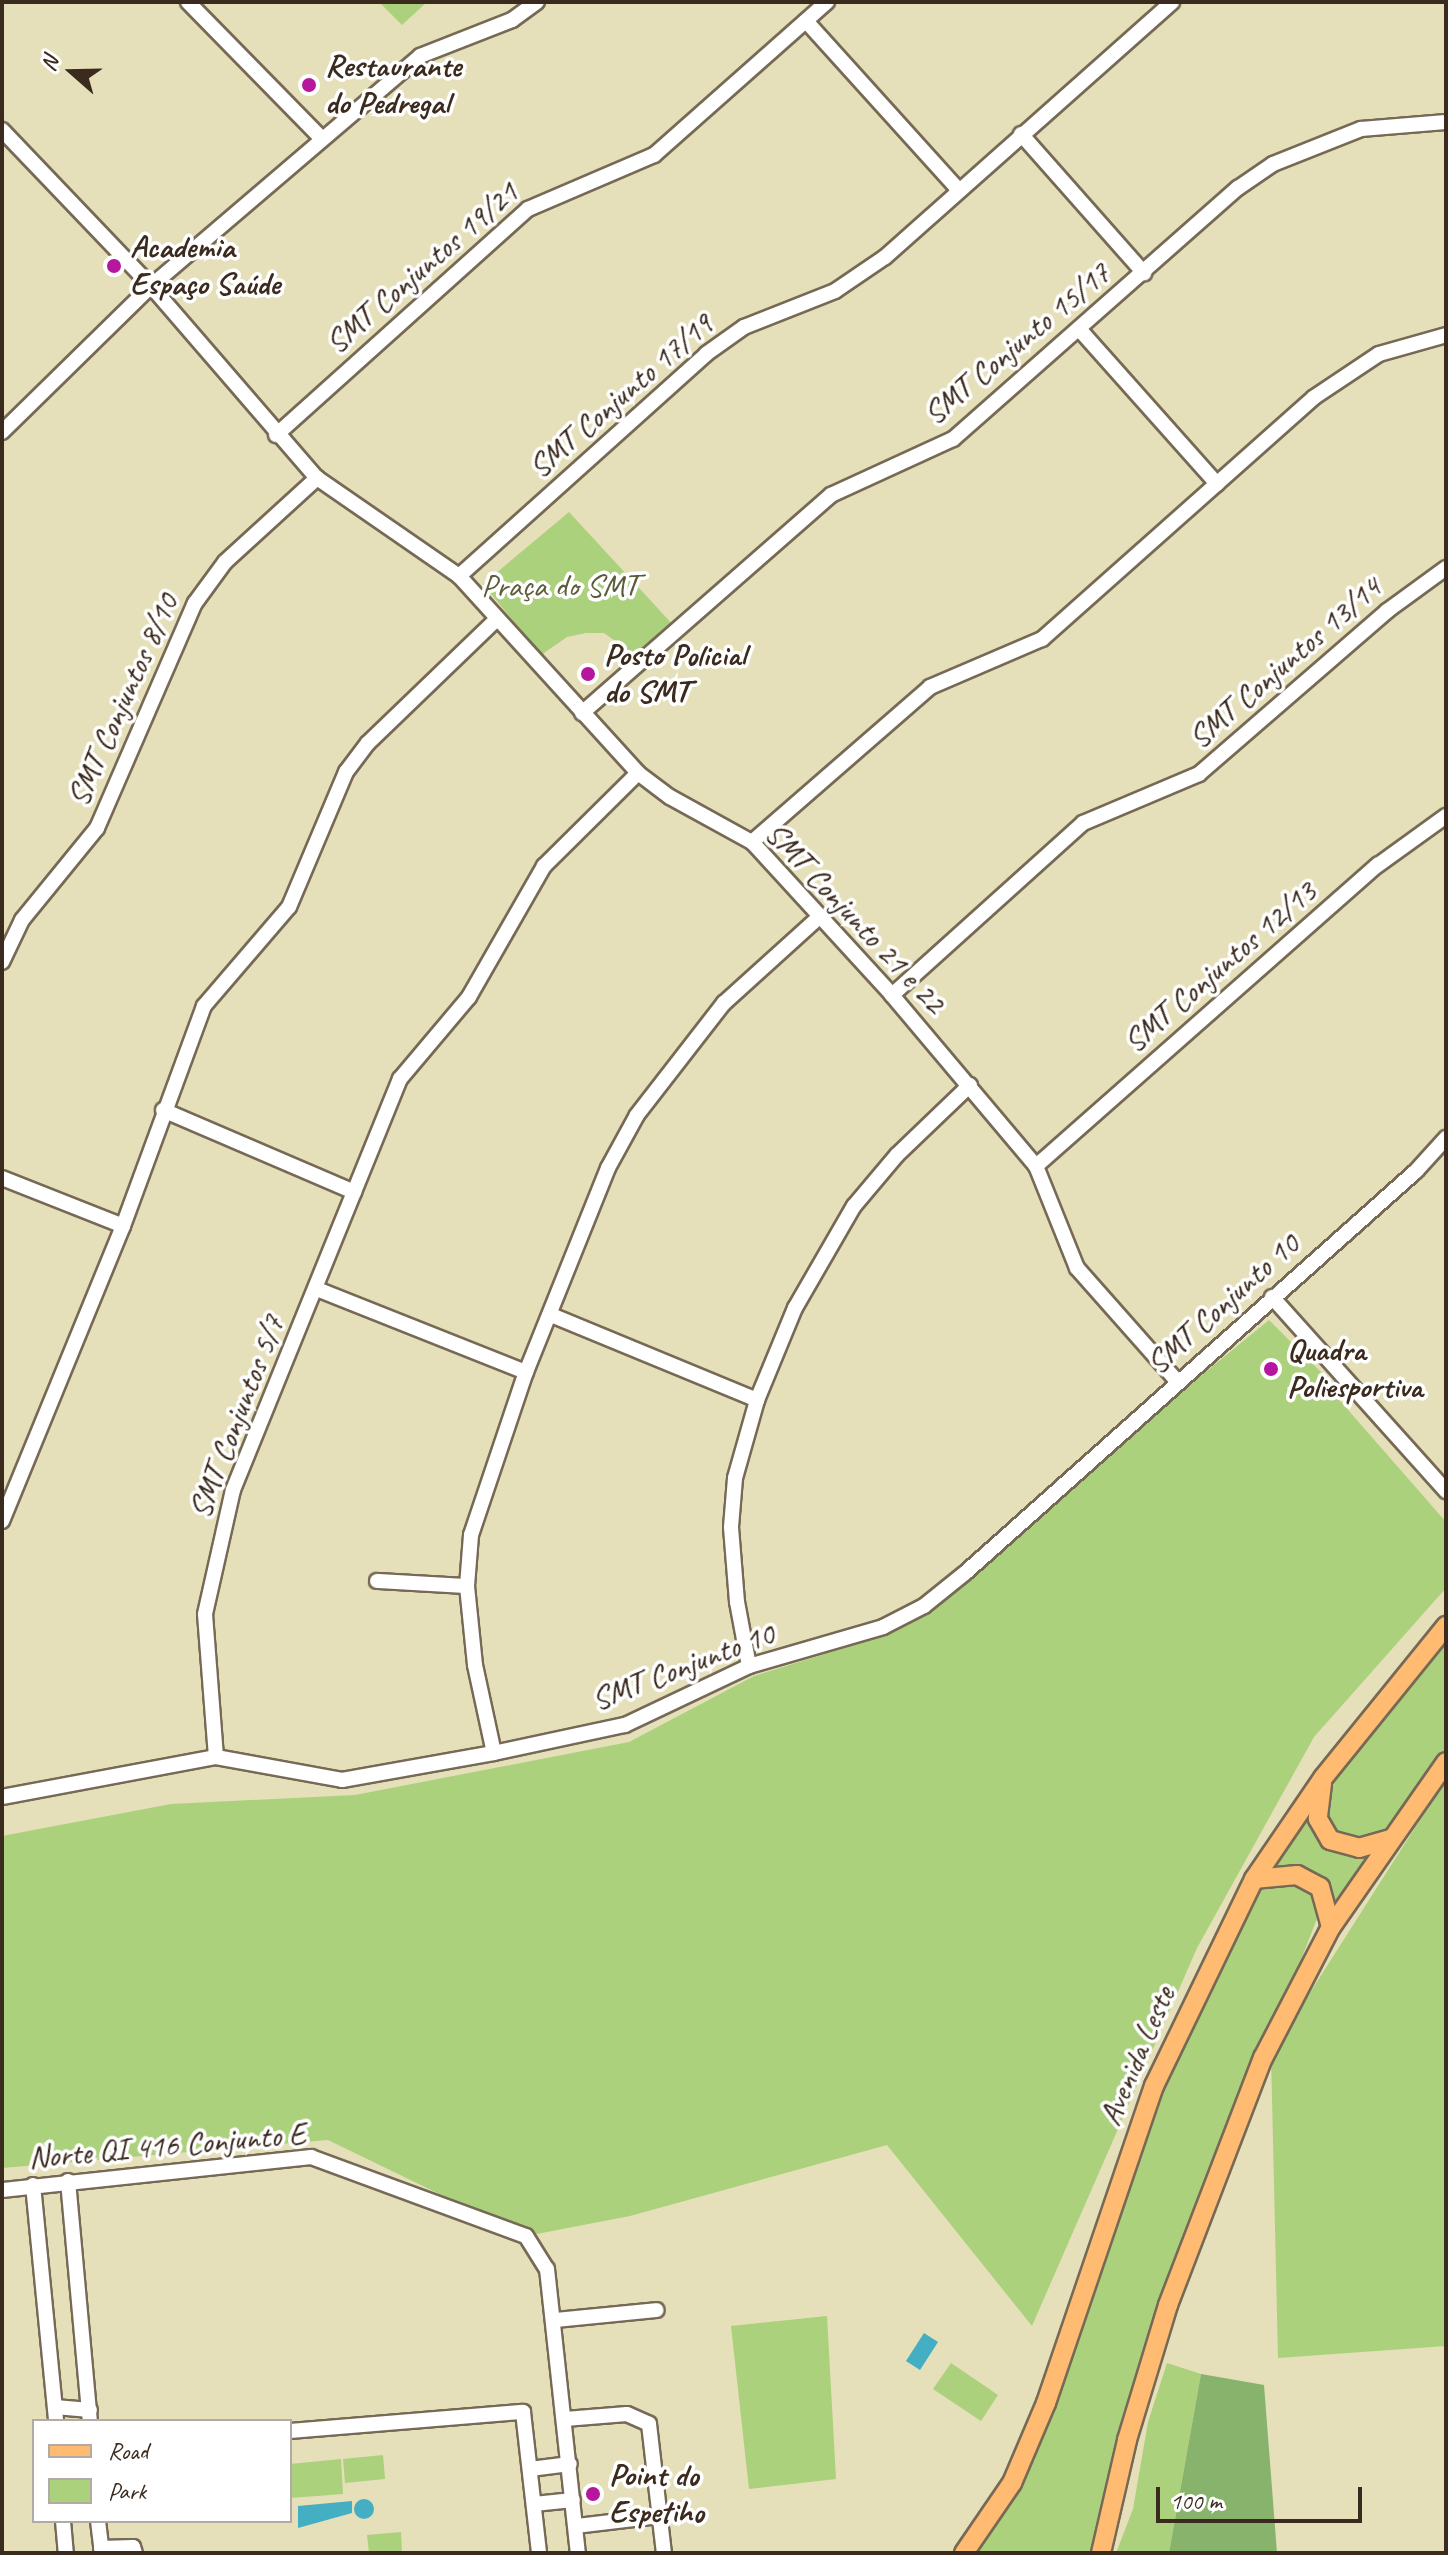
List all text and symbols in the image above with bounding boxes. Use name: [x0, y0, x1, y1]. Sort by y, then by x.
north arrow: [32, 32, 112, 112]
place label: Restaurante do Pedregal: [325, 48, 461, 123]
text: N: [34, 53, 65, 75]
marker: Restaurante do Pedregal: [300, 76, 318, 94]
street label: SMT Conjuntos 19/21: [318, 174, 526, 362]
place label: Academia Espaço Saúde: [130, 229, 281, 304]
street label: SMT Conjunto 15/17: [916, 255, 1118, 433]
marker: Academia Espaço Saúde: [105, 257, 123, 275]
street label: SMT Conjunto 17/19: [521, 306, 721, 486]
park label: Praça do SMT: [481, 567, 639, 605]
street label: SMT Conjuntos 13/14: [1181, 569, 1389, 757]
street label: SMT Conjuntos 8/10: [59, 588, 187, 812]
place label: Posto Policial do SMT: [604, 637, 746, 712]
marker: Posto Policial do SMT: [579, 665, 597, 683]
street label: SMT Conjunto 21 e 22: [757, 815, 953, 1021]
street label: SMT Conjuntos 12/13: [1116, 873, 1324, 1061]
street label: SMT Conjunto 10: [1139, 1225, 1307, 1383]
street label: SMT Conjuntos 5/7: [181, 1310, 293, 1524]
place label: Quadra Poliesportiva: [1287, 1332, 1423, 1407]
marker: Quadra Poliesportiva: [1262, 1360, 1280, 1378]
street label: SMT Conjunto 10: [586, 1615, 780, 1719]
street label: Avenida Leste: [1091, 1981, 1183, 2131]
street label: Norte QI 416 Conjunto E: [27, 2115, 307, 2177]
legend: [32, 2419, 292, 2523]
text: Road: [108, 2436, 148, 2466]
place label: Point do Espetiho: [609, 2457, 704, 2532]
scale bar: [1160, 2471, 1366, 2521]
text: Park: [108, 2476, 146, 2506]
marker: Point do Espetiho: [584, 2485, 602, 2503]
text: 100 m: [1170, 2486, 1222, 2516]

